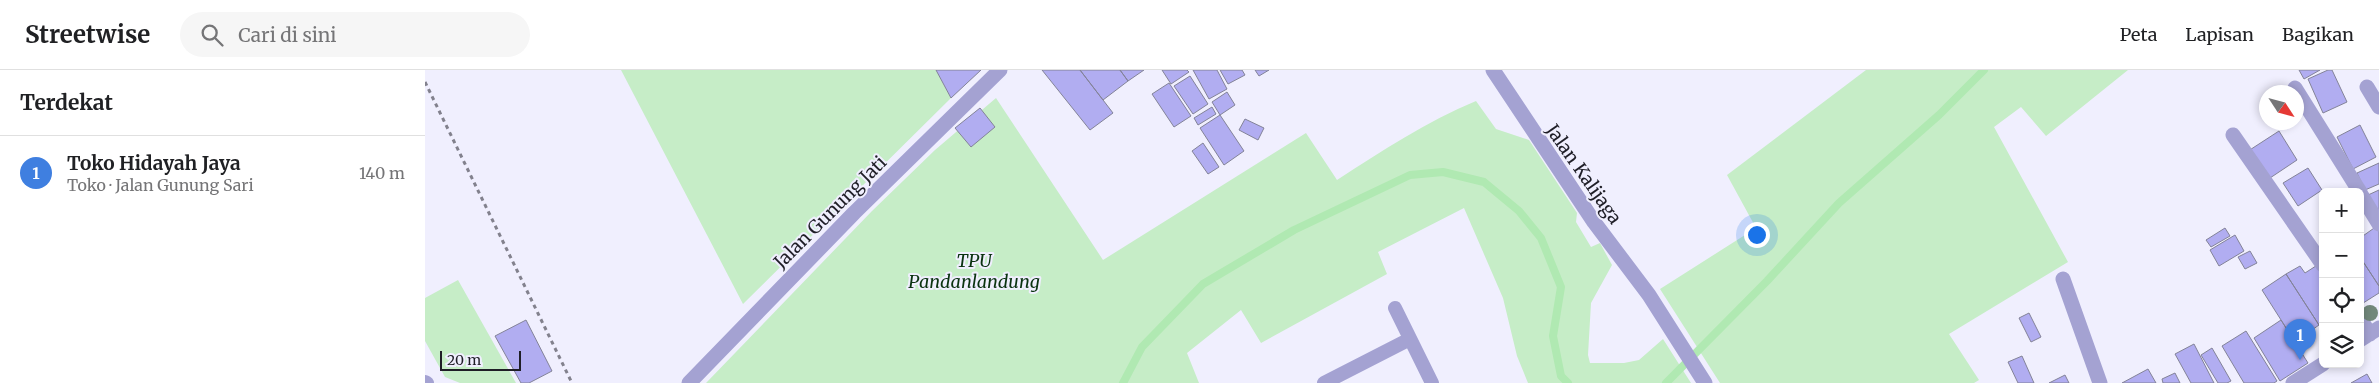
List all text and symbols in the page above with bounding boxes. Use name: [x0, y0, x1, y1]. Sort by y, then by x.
search box: [180, 12, 530, 57]
text: Streetwise: [25, 19, 150, 50]
icon: search: [198, 21, 226, 49]
text: Cari di sini: [238, 23, 337, 47]
text: Peta: [2120, 23, 2157, 46]
text: Lapisan: [2185, 23, 2254, 46]
text: Bagikan: [2282, 23, 2354, 46]
north arrow: [2259, 85, 2304, 130]
text: Terdekat: [20, 89, 113, 116]
street label: Jalan Kalijaga: [1541, 119, 1627, 229]
text: Toko Hidayah Jaya: [67, 151, 241, 175]
street label: Jalan Gunung Jati: [768, 151, 891, 274]
text: 1: [32, 163, 40, 183]
text: 140 m: [359, 163, 405, 183]
text: Toko · Jalan Gunung Sari: [67, 175, 254, 195]
map controls: [2319, 188, 2364, 368]
button: +: [2319, 188, 2364, 233]
your location: [1744, 222, 1770, 248]
button: −: [2319, 233, 2364, 278]
park label: TPU Pandanlandung: [908, 249, 1040, 293]
button: locate: [2319, 278, 2364, 323]
pin: 1: [2284, 319, 2316, 360]
button: layers: [2319, 323, 2364, 368]
scale bar: [440, 348, 521, 371]
text: 20 m: [447, 351, 481, 369]

